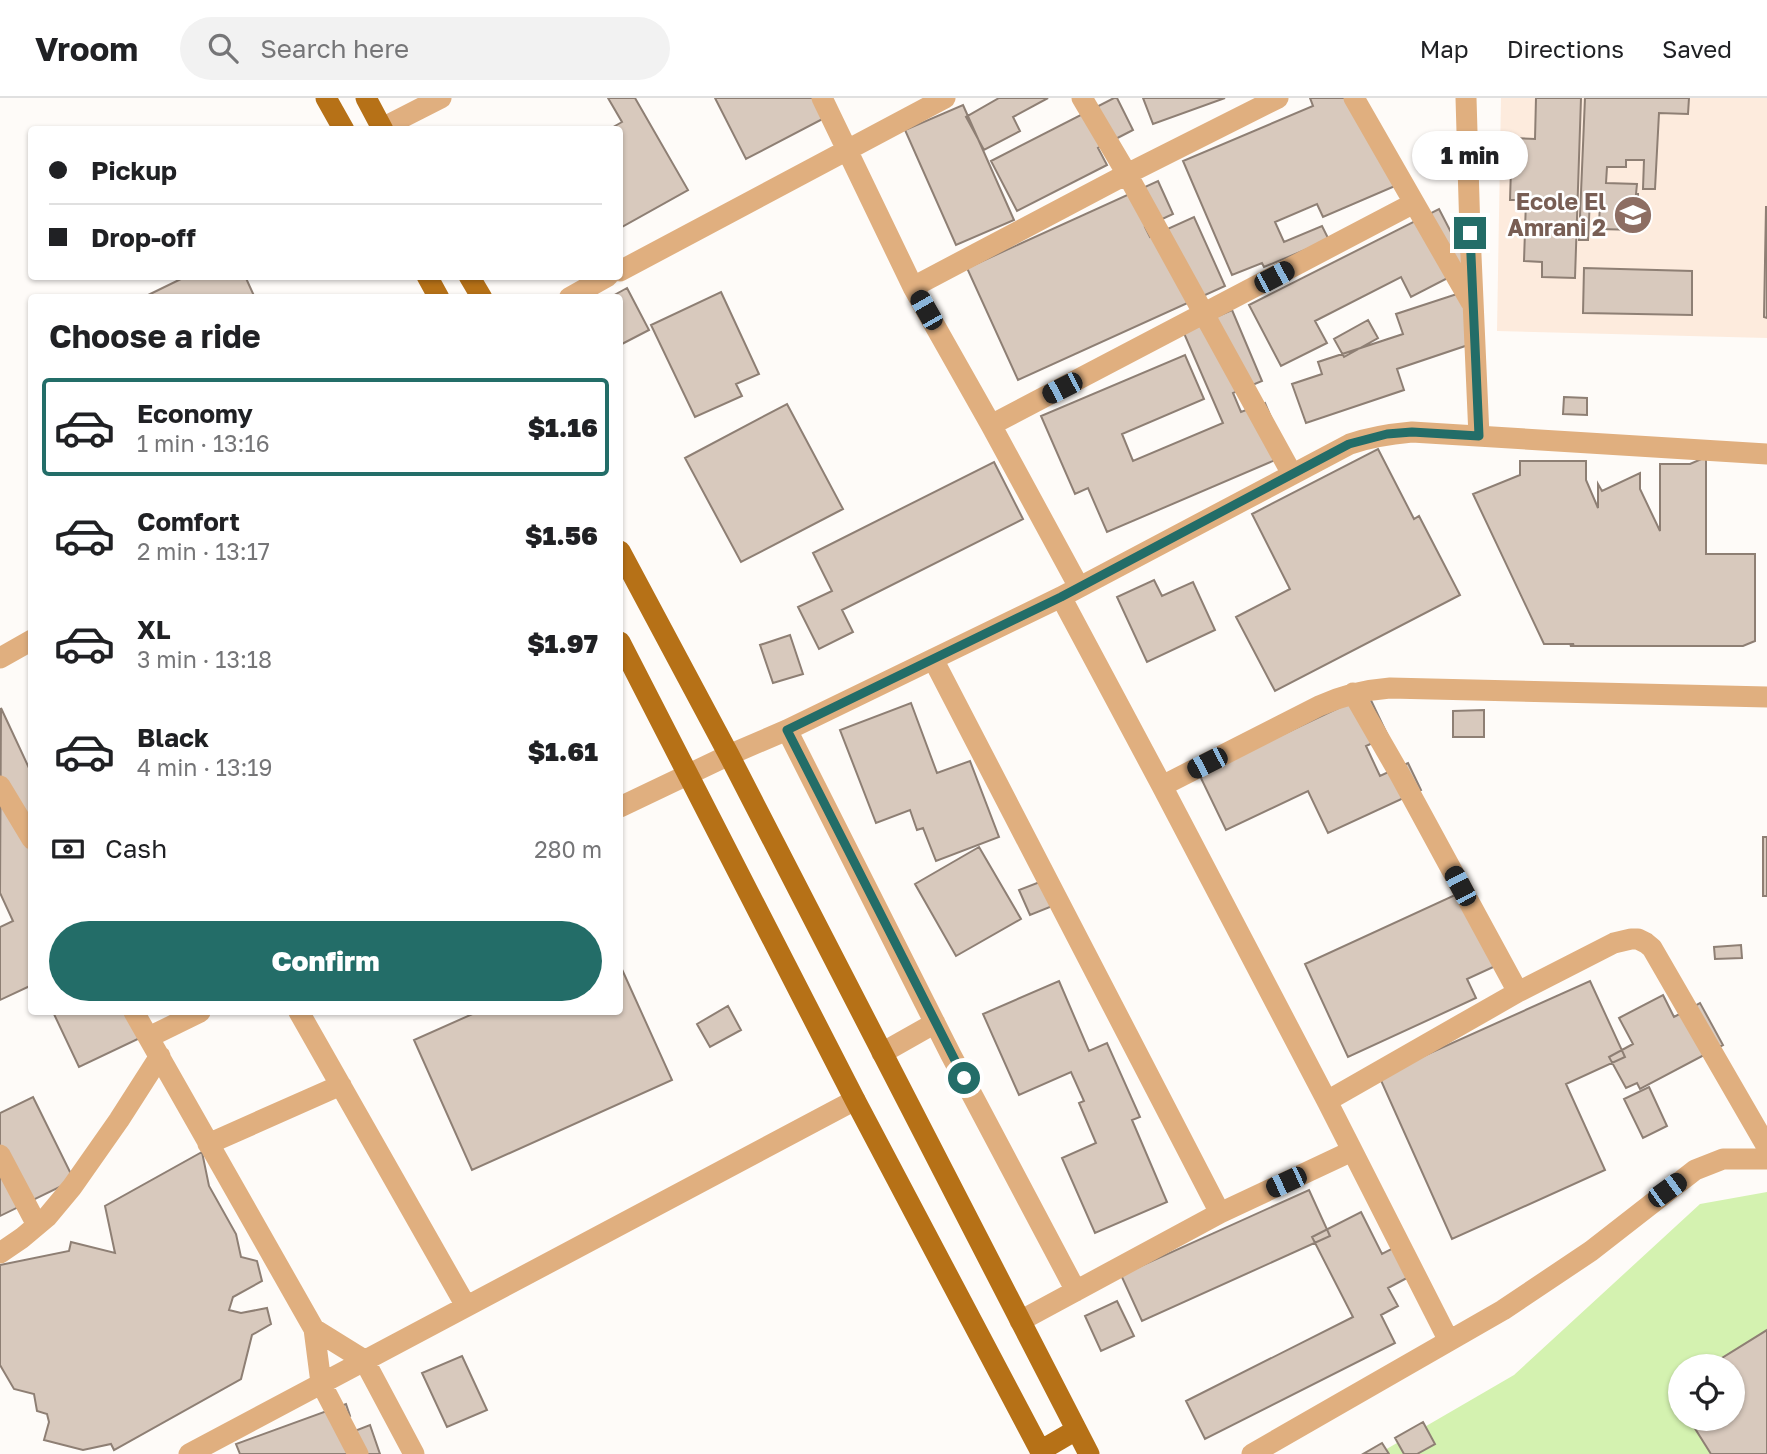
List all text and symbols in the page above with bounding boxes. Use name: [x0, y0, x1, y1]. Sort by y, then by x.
search box: [180, 17, 670, 80]
text: Vroom: [35, 29, 138, 68]
icon: search: [204, 29, 242, 67]
text: Search here: [260, 33, 409, 64]
text: Map: [1420, 34, 1469, 63]
text: Directions: [1507, 34, 1624, 63]
text: Saved: [1662, 34, 1732, 63]
callout: 1 min: [1412, 131, 1528, 180]
text: 1 min: [1441, 141, 1499, 169]
text: Pickup: [91, 155, 177, 186]
place label: Ecole El Amrani 2: [1508, 187, 1606, 241]
school or university icon: Ecole El Amrani 2: [1612, 194, 1654, 236]
route end: [1454, 217, 1486, 249]
text: Drop-off: [91, 222, 196, 253]
car: [1251, 258, 1298, 296]
car: [907, 287, 946, 333]
text: Choose a ride: [49, 317, 261, 355]
car: [1039, 369, 1086, 407]
icon: car: [53, 396, 116, 459]
text: Economy: [137, 398, 253, 429]
text: $1.16: [528, 412, 598, 443]
text: 1 min · 13:16: [137, 429, 270, 457]
icon: car: [53, 504, 116, 567]
text: Comfort: [137, 506, 240, 537]
text: $1.56: [525, 520, 598, 551]
text: 2 min · 13:17: [137, 537, 270, 565]
icon: car: [53, 612, 116, 675]
text: XL: [137, 614, 171, 645]
text: $1.97: [527, 628, 598, 659]
text: 3 min · 13:18: [137, 645, 272, 673]
icon: car: [53, 720, 116, 783]
text: Black: [137, 722, 209, 753]
text: $1.61: [528, 736, 598, 767]
car: [1184, 744, 1231, 782]
text: 4 min · 13:19: [137, 753, 272, 781]
icon: cash: [49, 830, 87, 868]
text: Cash: [105, 833, 167, 864]
text: 280 m: [534, 835, 602, 863]
car: [1441, 863, 1480, 909]
button: Confirm: [49, 921, 602, 1001]
route start: [948, 1062, 980, 1094]
car: [1263, 1164, 1310, 1200]
car: [1644, 1169, 1691, 1211]
map controls: [1668, 1354, 1745, 1431]
button: locate: [1668, 1354, 1745, 1431]

